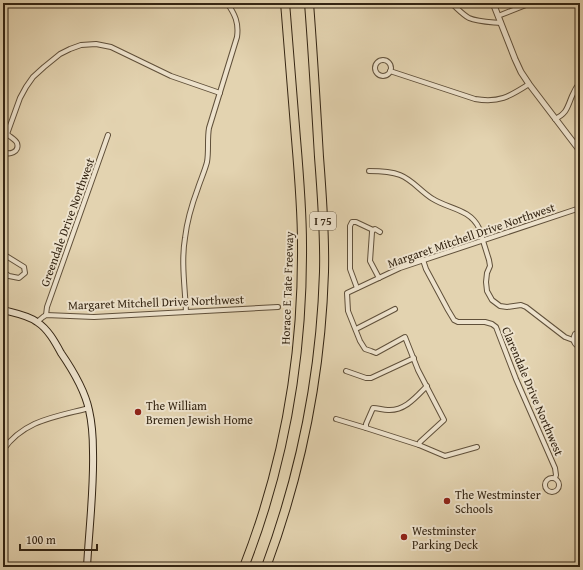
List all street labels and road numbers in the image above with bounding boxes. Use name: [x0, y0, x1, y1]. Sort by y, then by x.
street label: Greendale Drive Northwest: [36, 155, 98, 289]
street label: Margaret Mitchell Drive Northwest: [385, 198, 558, 272]
road number: I 75: [310, 212, 336, 230]
street label: Horace E Tate Freeway: [277, 231, 297, 345]
street label: Margaret Mitchell Drive Northwest: [68, 290, 245, 314]
street label: Clarendale Drive Northwest: [498, 324, 568, 459]

